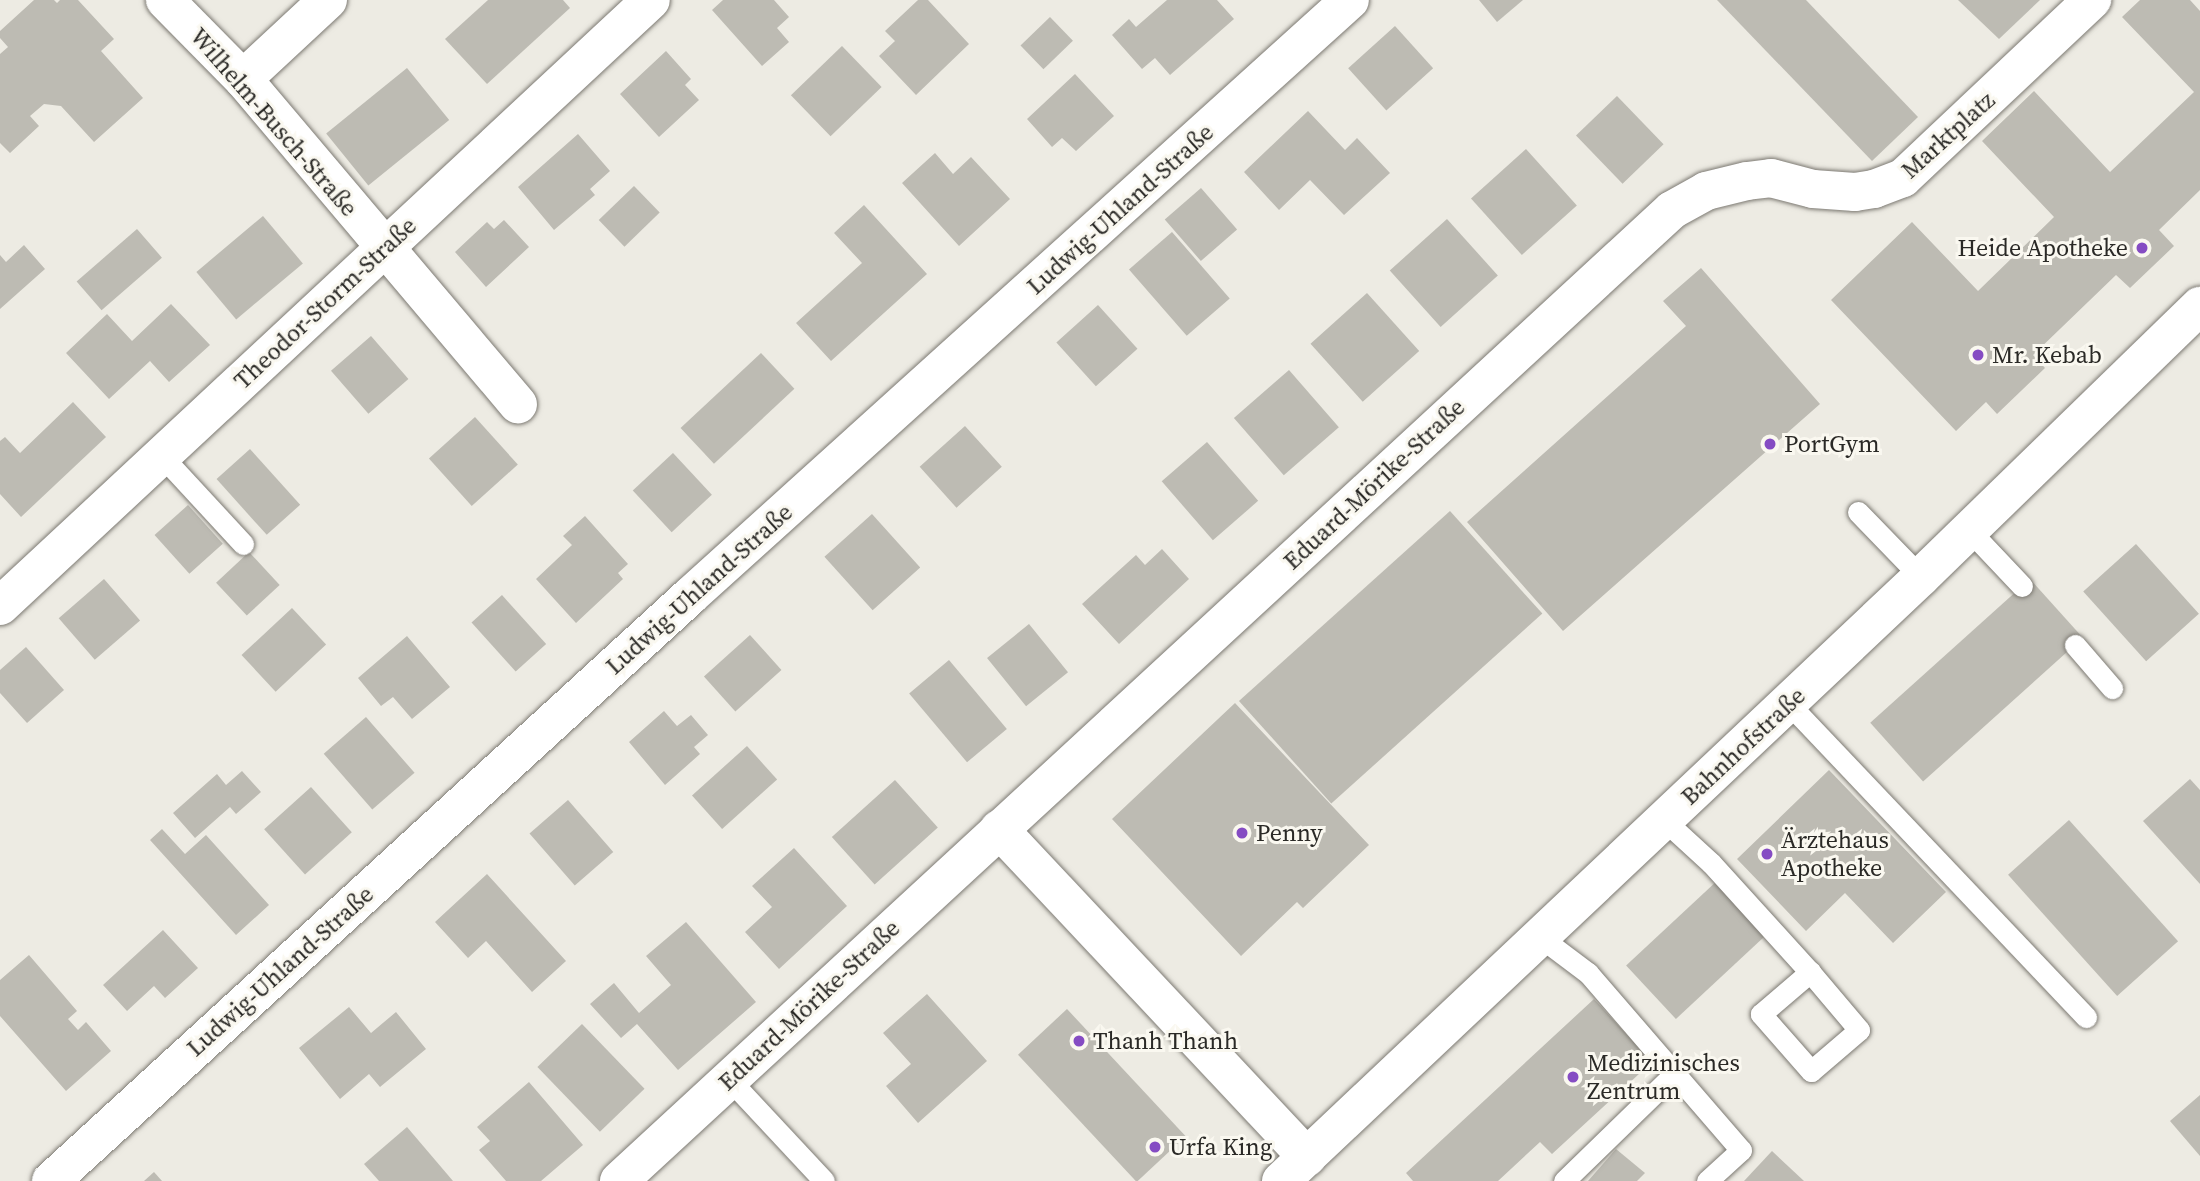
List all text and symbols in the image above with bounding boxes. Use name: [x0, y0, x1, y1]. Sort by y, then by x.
street label: Wilhelm-Busch-Straße: [184, 22, 364, 222]
street label: Marktplatz: [1895, 86, 2001, 184]
street label: Ludwig-Uhland-Straße: [1021, 118, 1219, 300]
street label: Theodor-Storm-Straße: [228, 211, 422, 395]
place label: Heide Apotheke: [1957, 234, 2128, 262]
marker: Heide Apotheke: [2134, 240, 2150, 256]
place label: Mr. Kebab: [1992, 341, 2102, 369]
marker: Mr. Kebab: [1970, 347, 1986, 363]
street label: Eduard-Mörike-Straße: [1277, 393, 1471, 575]
place label: PortGym: [1784, 430, 1880, 458]
marker: PortGym: [1762, 436, 1778, 452]
street label: Ludwig-Uhland-Straße: [600, 498, 798, 680]
street label: Bahnhofstraße: [1675, 681, 1811, 811]
place label: Penny: [1256, 819, 1323, 847]
marker: Penny: [1234, 825, 1250, 841]
place label: Ärztehaus Apotheke: [1781, 826, 1889, 882]
marker: Ärztehaus Apotheke: [1759, 846, 1775, 862]
street label: Ludwig-Uhland-Straße: [181, 880, 379, 1062]
street label: Eduard-Mörike-Straße: [712, 914, 906, 1096]
place label: Thanh Thanh: [1093, 1027, 1239, 1055]
marker: Thanh Thanh: [1071, 1033, 1087, 1049]
place label: Medizinisches Zentrum: [1587, 1049, 1740, 1105]
marker: Medizinisches Zentrum: [1565, 1069, 1581, 1085]
place label: Urfa King: [1169, 1133, 1272, 1161]
marker: Urfa King: [1147, 1139, 1163, 1155]

